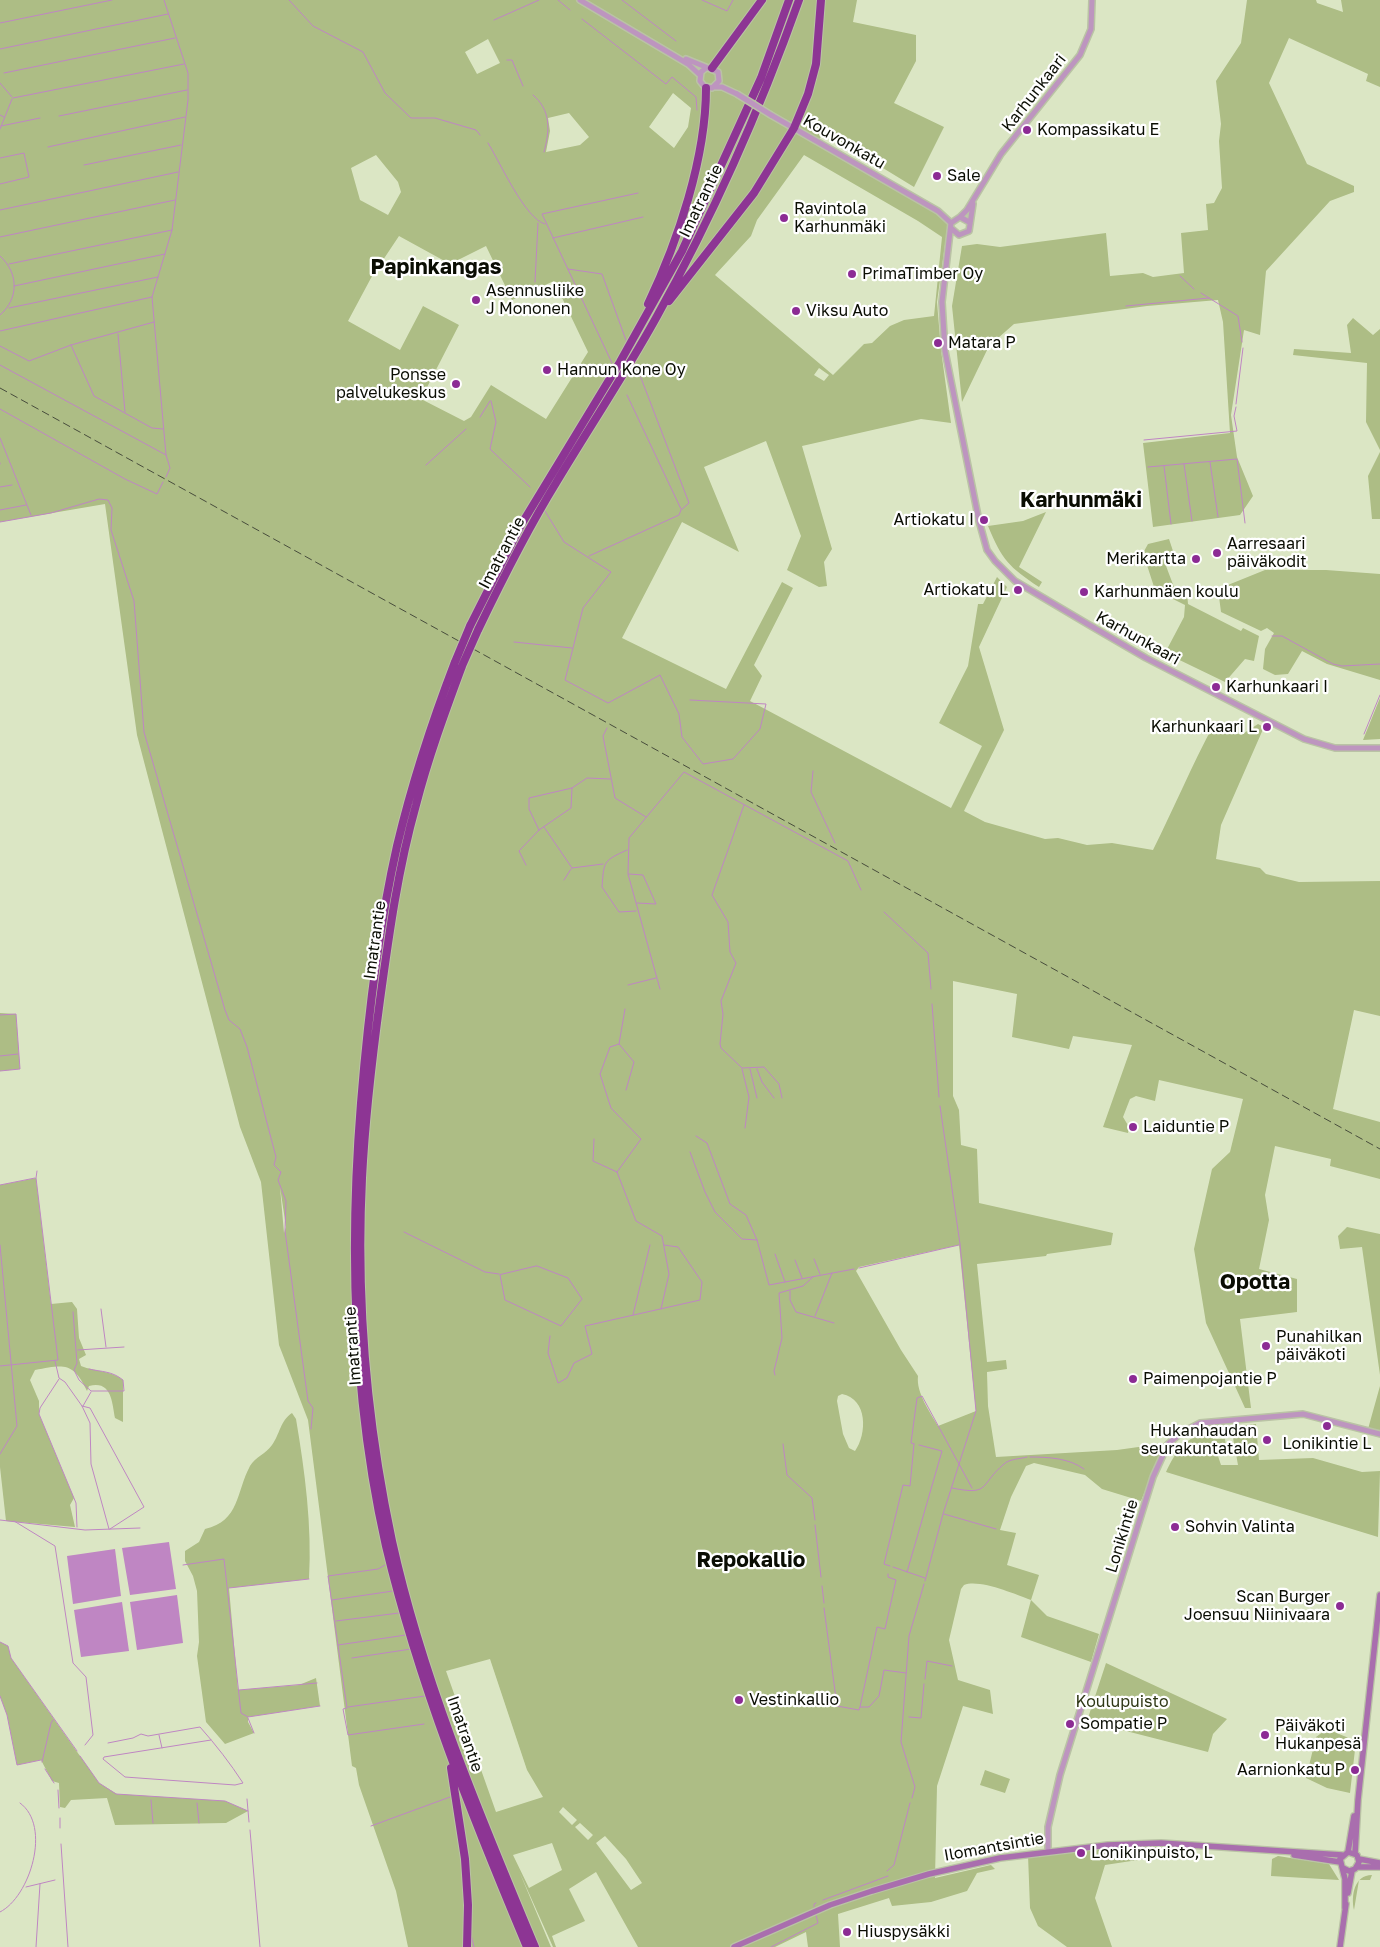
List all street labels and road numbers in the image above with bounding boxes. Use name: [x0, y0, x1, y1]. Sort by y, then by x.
street label: Karhunkaari: [998, 50, 1070, 136]
street label: Kouvonkatu: [799, 111, 889, 173]
street label: Imatrantie: [675, 161, 727, 241]
street label: Imatrantie: [475, 514, 529, 592]
street label: Karhunkaari: [1093, 607, 1183, 669]
street label: Imatrantie: [360, 899, 390, 981]
street label: Imatrantie: [341, 1306, 365, 1386]
street label: Lonikintie: [1102, 1497, 1142, 1575]
street label: Imatrantie: [443, 1693, 487, 1775]
street label: Ilomantsintie: [942, 1829, 1046, 1865]

